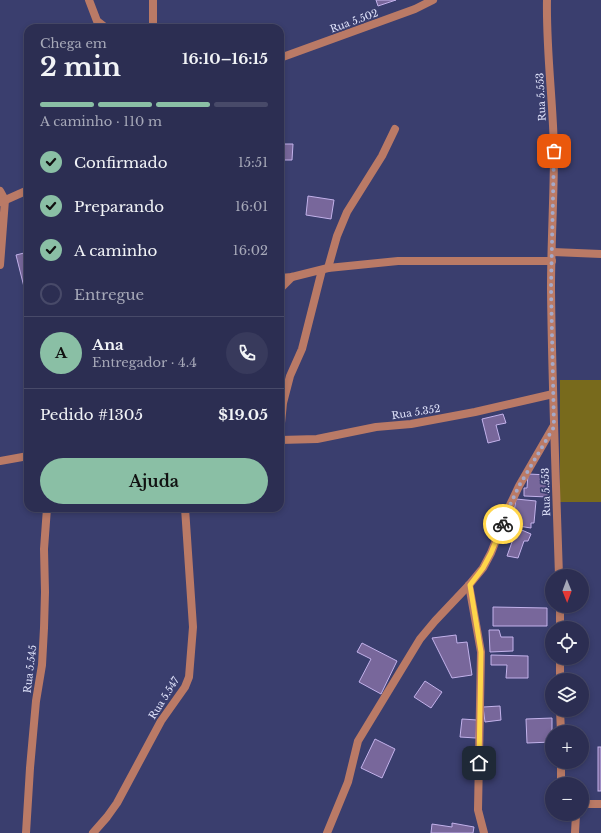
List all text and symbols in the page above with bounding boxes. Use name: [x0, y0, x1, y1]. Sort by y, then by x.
street label: Rua 5.502: [328, 6, 380, 36]
text: Chega em: [40, 35, 107, 52]
text: 16:10–16:15: [182, 49, 268, 68]
text: 2 min: [40, 51, 121, 83]
street label: Rua 5.553: [533, 72, 549, 122]
text: A caminho · 110 m: [40, 113, 162, 130]
pin: [537, 134, 571, 168]
icon: bag: [543, 140, 565, 162]
icon: check: [40, 151, 62, 173]
text: Confirmado: [74, 153, 167, 172]
text: 15:51: [238, 154, 268, 171]
icon: check: [40, 195, 62, 217]
text: Preparando: [74, 197, 164, 216]
text: 16:01: [235, 198, 268, 215]
icon: check: [40, 239, 62, 261]
text: A caminho: [74, 241, 157, 260]
text: 16:02: [233, 242, 268, 259]
text: Entregue: [74, 285, 144, 304]
button: phone: [226, 332, 268, 374]
text: Ana: [92, 335, 124, 354]
text: A: [55, 343, 67, 362]
text: Entregador · 4.4: [92, 354, 197, 371]
street label: Rua 5.352: [391, 402, 441, 422]
text: Pedido #1305: [40, 405, 143, 424]
text: $19.05: [218, 405, 268, 424]
button: Ajuda: [40, 458, 268, 504]
street label: Rua 5.553: [539, 467, 553, 517]
courier: [483, 504, 523, 544]
icon: bike: [492, 513, 514, 535]
north arrow: [545, 569, 589, 613]
map controls: [545, 569, 589, 821]
button: locate: [545, 621, 589, 665]
street label: Rua 5.545: [21, 644, 39, 694]
button: layers: [545, 673, 589, 717]
street label: Rua 5.547: [146, 674, 183, 722]
button: +: [545, 725, 589, 769]
pin: [462, 746, 496, 780]
icon: home: [468, 752, 490, 774]
button: −: [545, 777, 589, 821]

